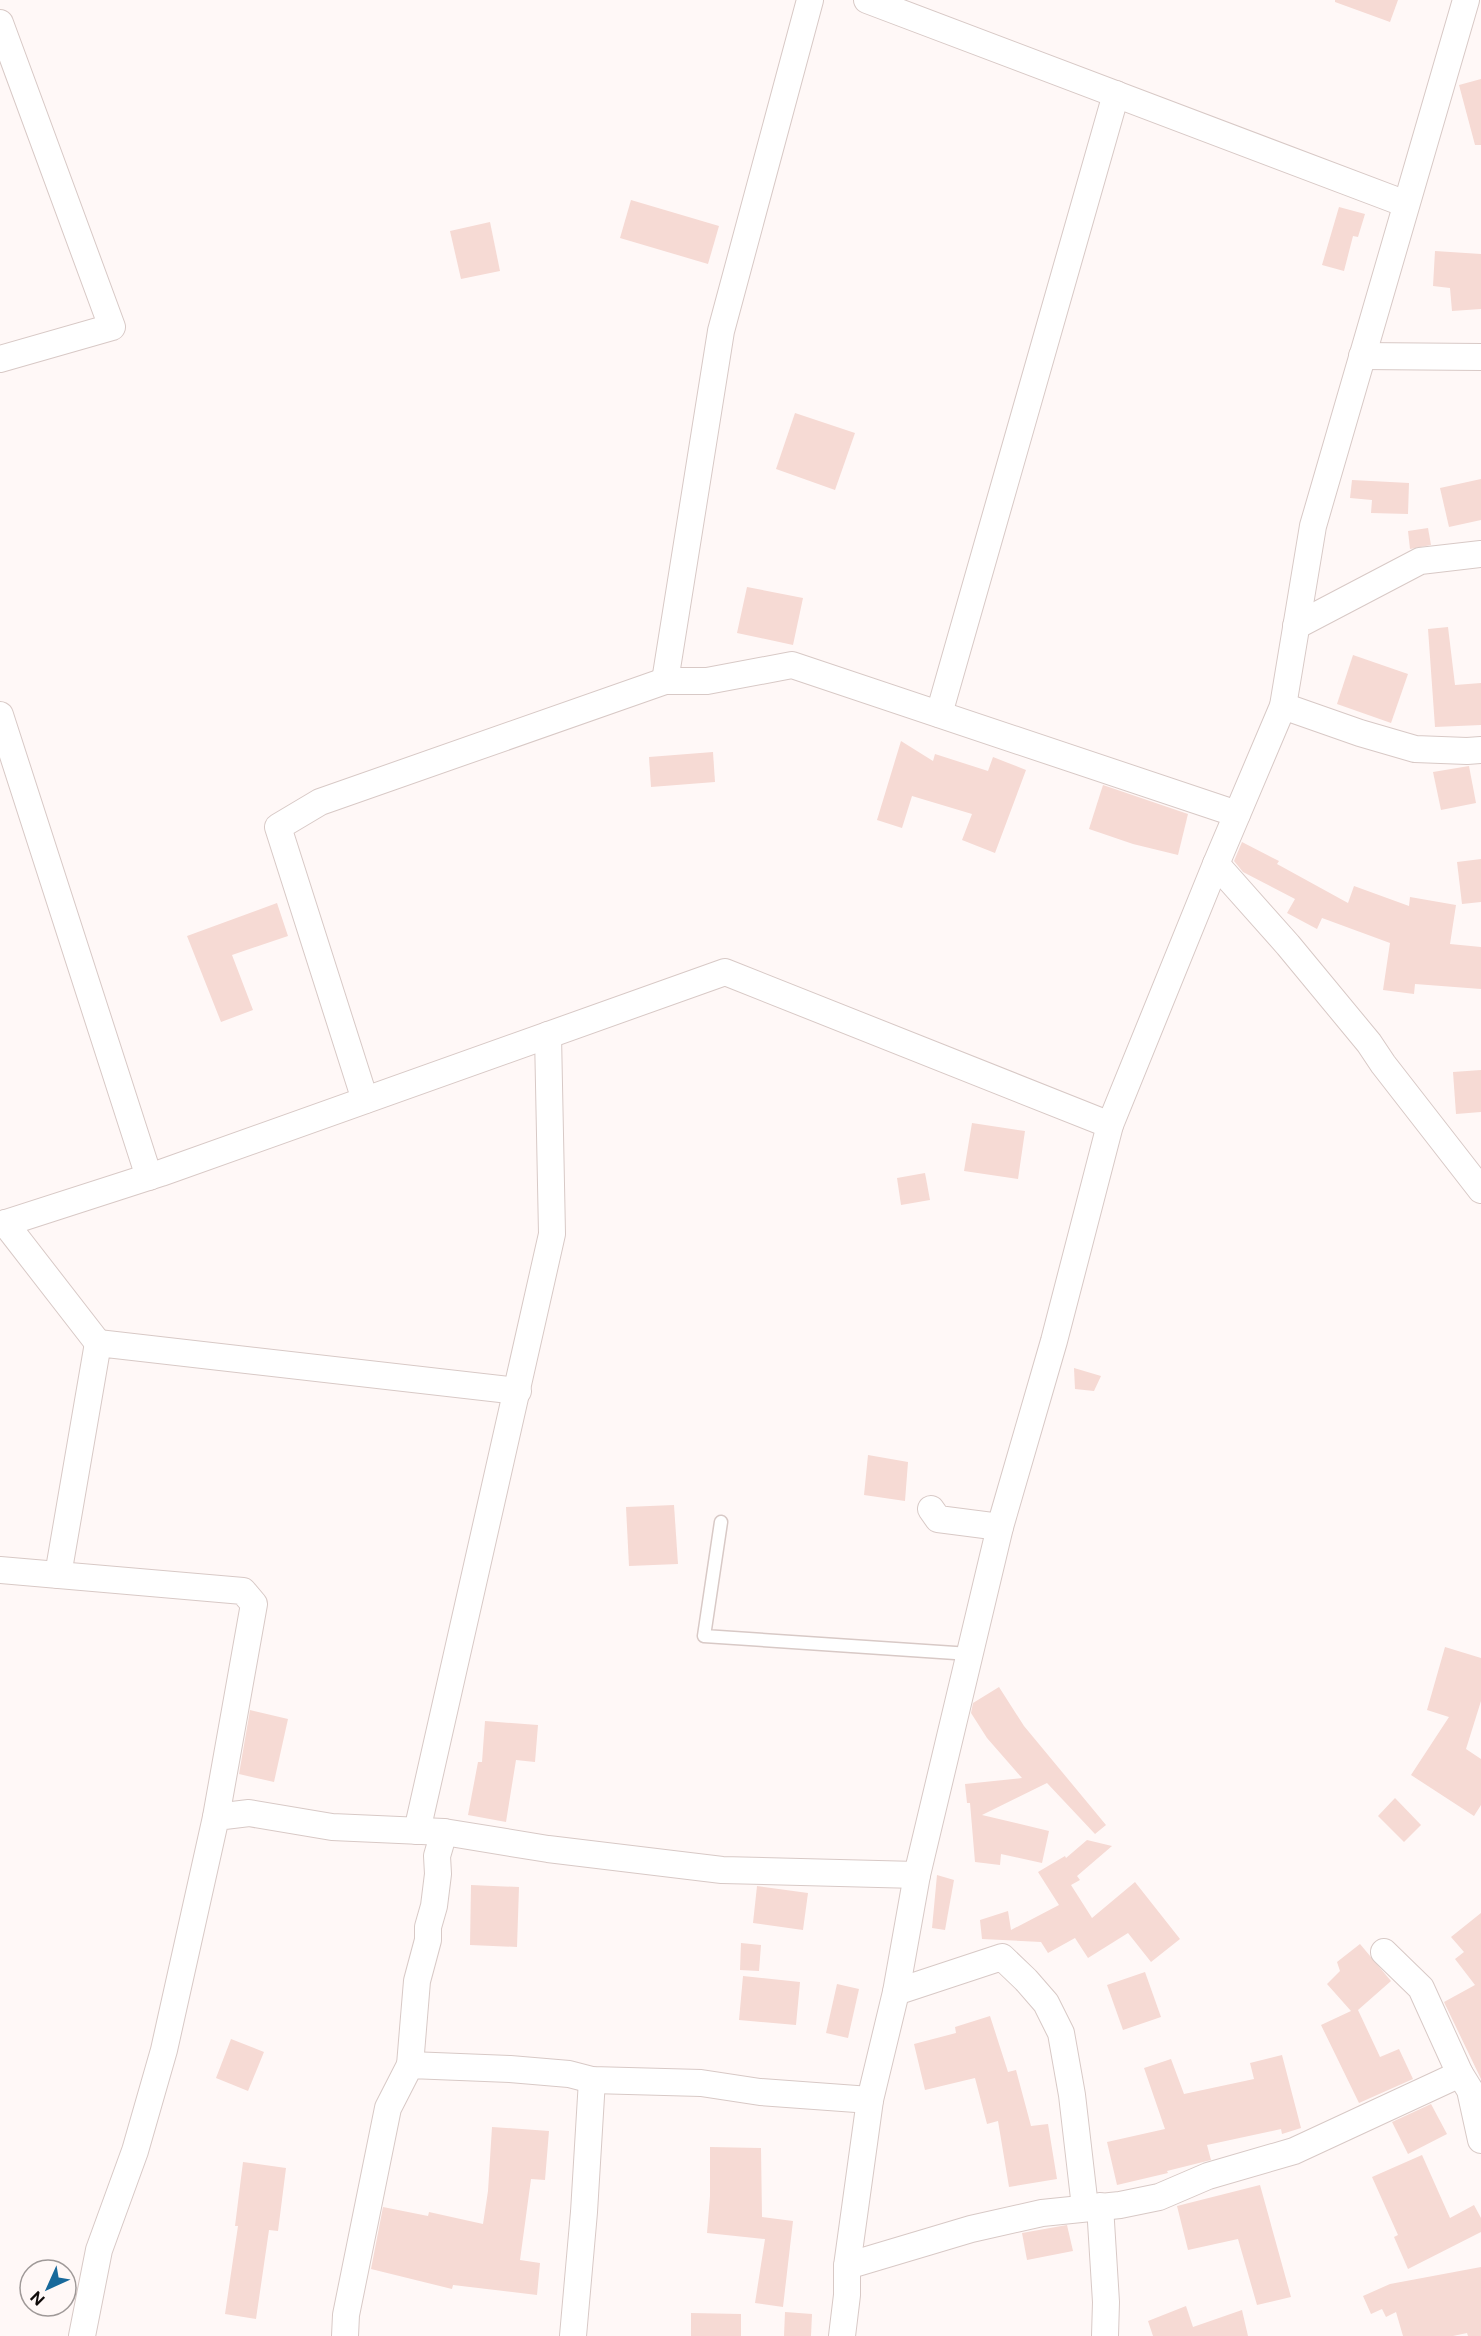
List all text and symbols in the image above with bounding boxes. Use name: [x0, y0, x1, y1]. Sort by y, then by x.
north arrow: [18, 2258, 78, 2318]
text: N: [27, 2287, 49, 2309]

